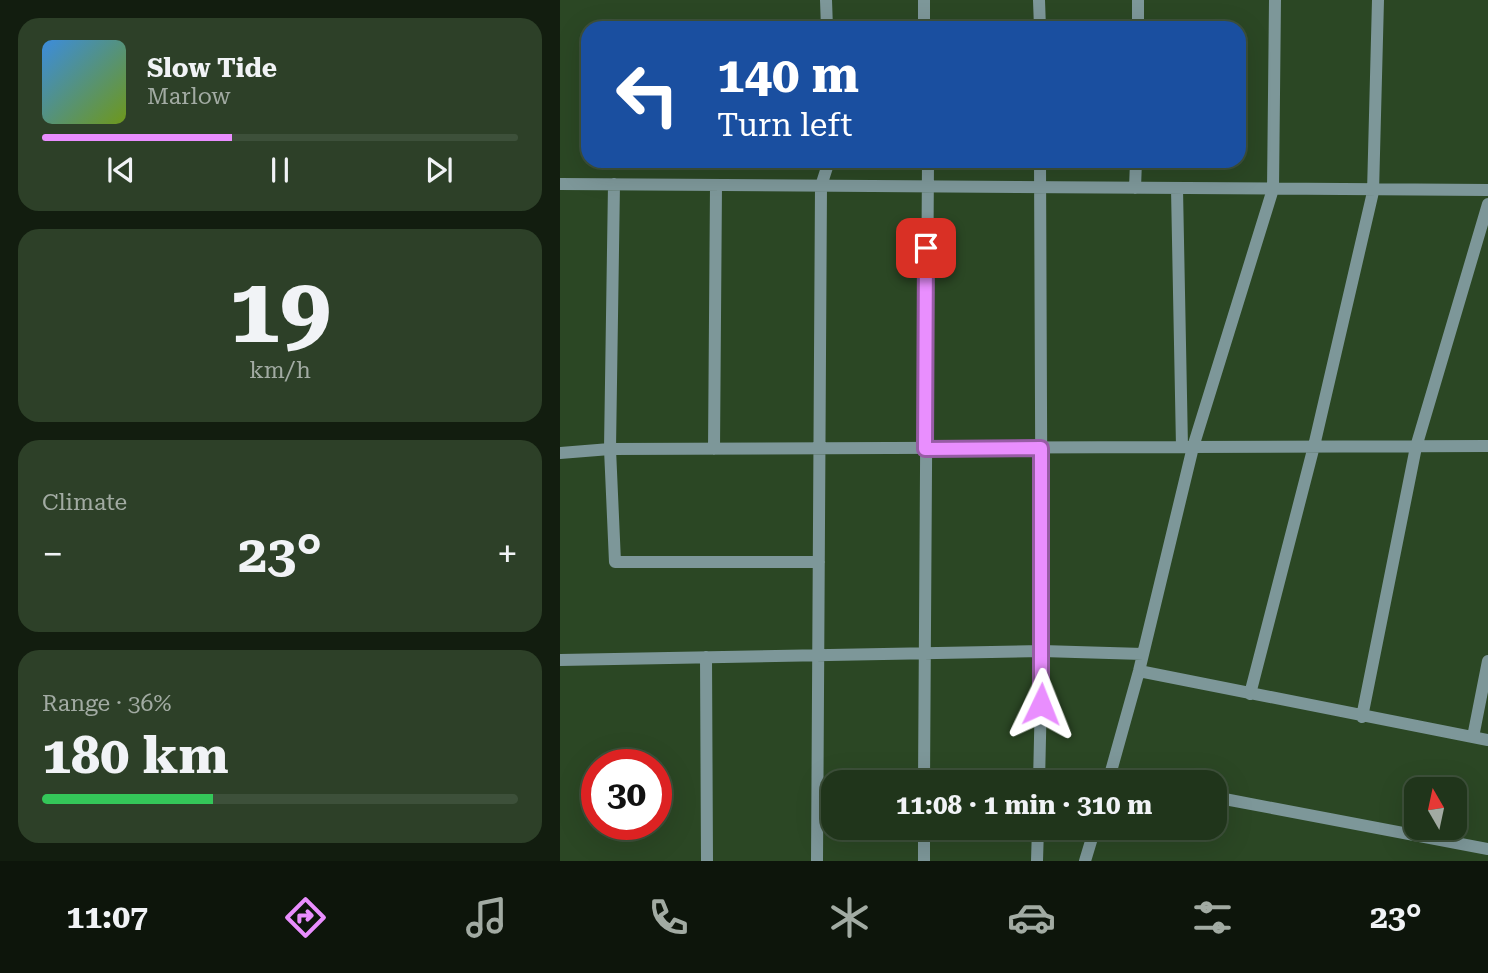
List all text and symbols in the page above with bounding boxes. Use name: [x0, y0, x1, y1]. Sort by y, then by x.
text: 140 m: [717, 47, 859, 104]
icon: left: [602, 49, 693, 140]
text: Slow Tide: [147, 53, 277, 83]
text: Marlow: [147, 83, 230, 110]
text: Turn left: [717, 106, 852, 144]
icon: previous: [102, 151, 140, 189]
icon: pause: [261, 151, 299, 189]
icon: next: [420, 151, 458, 189]
pin: [896, 218, 956, 278]
icon: arrive: [907, 229, 945, 267]
text: 19: [229, 258, 331, 364]
text: km/h: [249, 357, 311, 384]
text: Climate: [42, 489, 127, 516]
text: 23°: [238, 524, 322, 585]
text: −: [42, 532, 63, 576]
text: +: [497, 532, 518, 576]
position arrow: [1004, 667, 1078, 741]
text: Range · 36%: [42, 690, 171, 717]
text: 180 km: [42, 725, 229, 786]
speed limit sign: 30: [581, 749, 672, 840]
north arrow: [1404, 777, 1466, 840]
map controls: [1404, 777, 1467, 840]
text: 11:08 · 1 min · 310 m: [896, 790, 1152, 820]
icon: directions: [281, 893, 330, 942]
icon: music: [462, 893, 511, 942]
icon: phone: [644, 893, 693, 942]
icon: climate: [825, 893, 874, 942]
icon: car: [1007, 893, 1056, 942]
icon: filters: [1188, 893, 1237, 942]
text: 11:07: [66, 898, 148, 936]
text: 23°: [1370, 898, 1422, 936]

